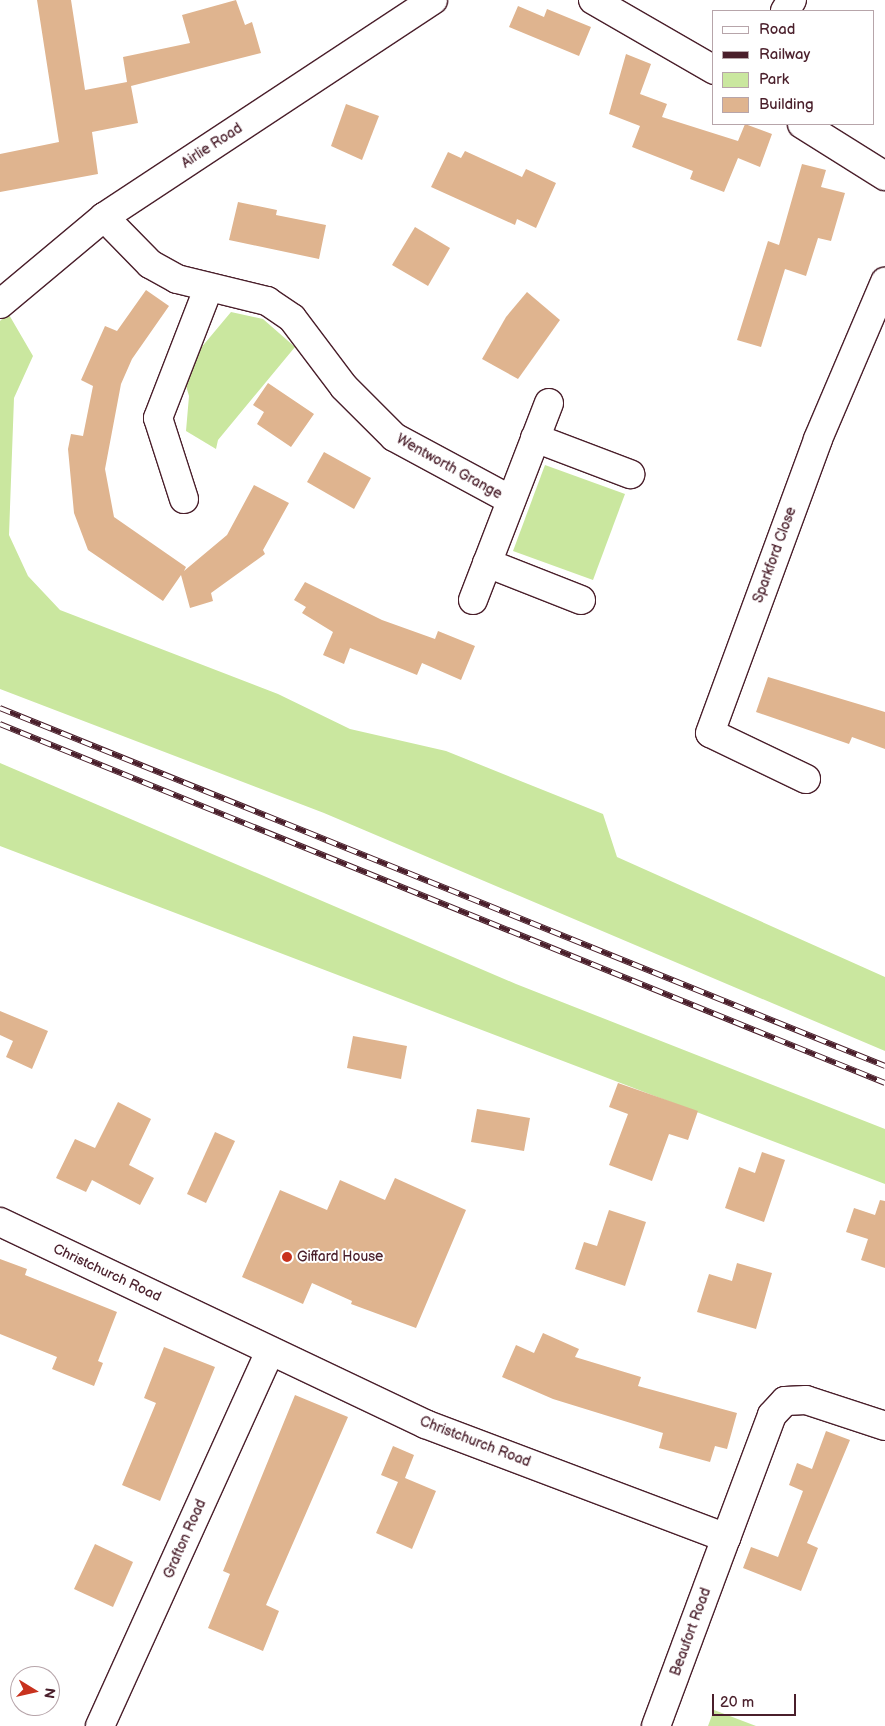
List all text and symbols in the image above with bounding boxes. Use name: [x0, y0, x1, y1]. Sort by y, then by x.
legend: [712, 10, 875, 125]
text: Road: [759, 20, 795, 39]
text: Railway: [759, 45, 810, 64]
text: Park: [759, 70, 789, 89]
text: Building: [759, 95, 814, 114]
street label: Airlie Road: [178, 120, 246, 172]
street label: Wentworth Grange: [393, 431, 505, 503]
street label: Sparkford Close: [750, 505, 800, 605]
street label: Christchurch Road: [50, 1241, 164, 1305]
place label: Giffard House: [297, 1249, 383, 1265]
marker: Giffard House: [281, 1251, 293, 1263]
street label: Christchurch Road: [417, 1413, 533, 1471]
street label: Grafton Road: [160, 1497, 210, 1581]
street label: Beaufort Road: [667, 1586, 715, 1678]
north arrow: [10, 1666, 60, 1716]
scale bar: [715, 1684, 799, 1716]
text: N: [40, 1687, 59, 1700]
text: 20 m: [720, 1693, 754, 1712]

